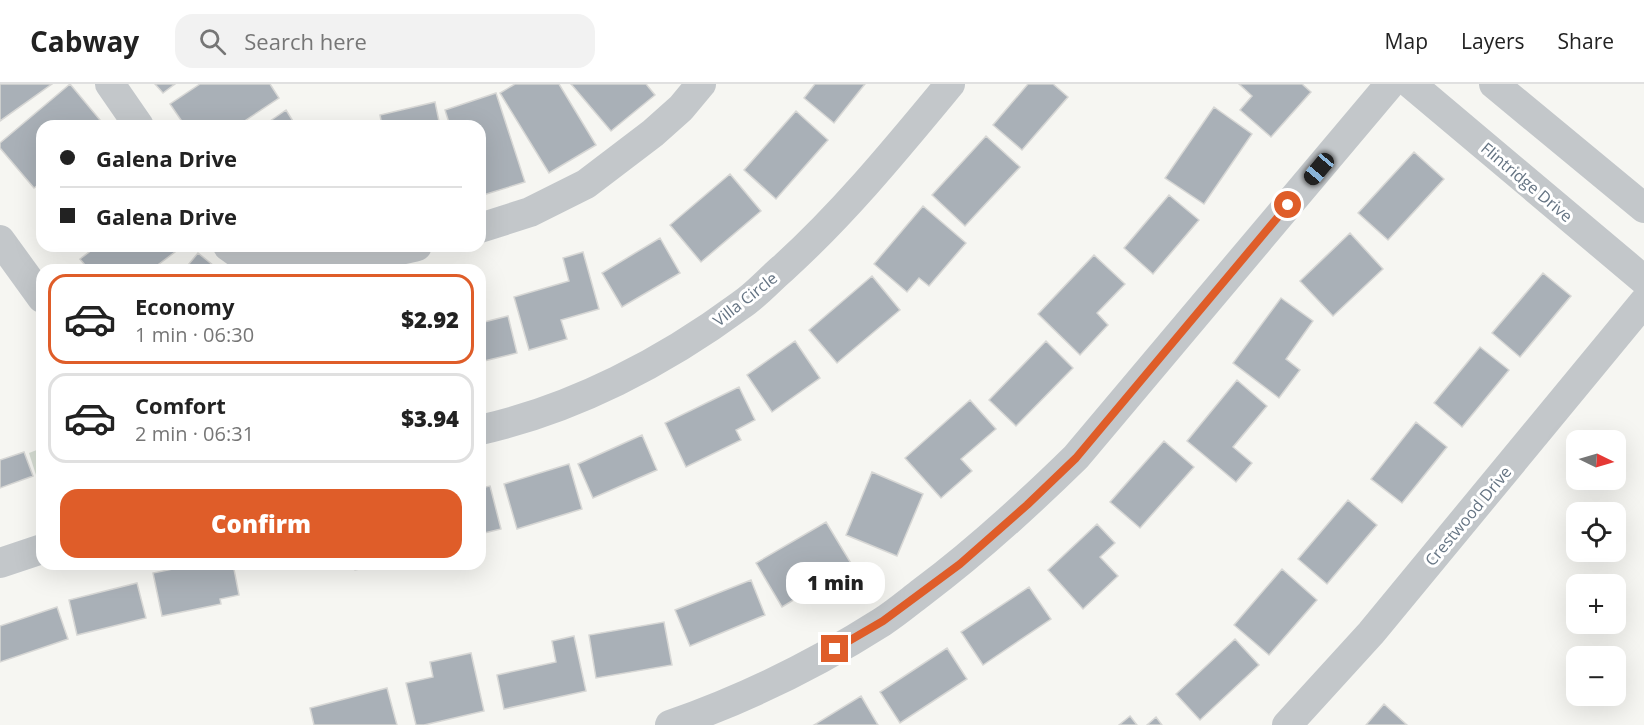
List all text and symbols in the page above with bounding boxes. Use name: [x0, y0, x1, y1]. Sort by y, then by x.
search box: [175, 14, 595, 68]
text: Cabway: [30, 22, 139, 60]
icon: search: [196, 25, 229, 58]
text: Search here: [244, 26, 367, 56]
text: Map: [1385, 27, 1428, 55]
text: Layers: [1461, 27, 1525, 55]
text: Share: [1558, 27, 1614, 55]
street label: Flintridge Drive: [1477, 137, 1577, 227]
text: Galena Drive: [96, 143, 237, 173]
car: [1301, 149, 1337, 189]
route start: [1274, 191, 1301, 218]
text: Galena Drive: [96, 201, 237, 231]
street label: Villa Circle: [708, 267, 782, 331]
text: Economy: [135, 291, 234, 321]
icon: car: [63, 292, 117, 346]
text: $2.92: [401, 304, 459, 334]
text: 1 min · 06:30: [135, 321, 254, 348]
text: Comfort: [135, 390, 226, 420]
icon: car: [63, 391, 117, 445]
text: $3.94: [401, 403, 459, 433]
text: 2 min · 06:31: [135, 420, 254, 447]
north arrow: [1566, 430, 1626, 490]
map controls: [1566, 430, 1626, 706]
street label: Crestwood Drive: [1420, 462, 1516, 570]
button: Confirm: [60, 489, 462, 558]
button: locate: [1566, 502, 1626, 562]
callout: 1 min: [786, 562, 884, 604]
text: 1 min: [807, 569, 864, 596]
button: +: [1566, 574, 1626, 634]
route end: [821, 635, 848, 662]
button: −: [1566, 646, 1626, 706]

